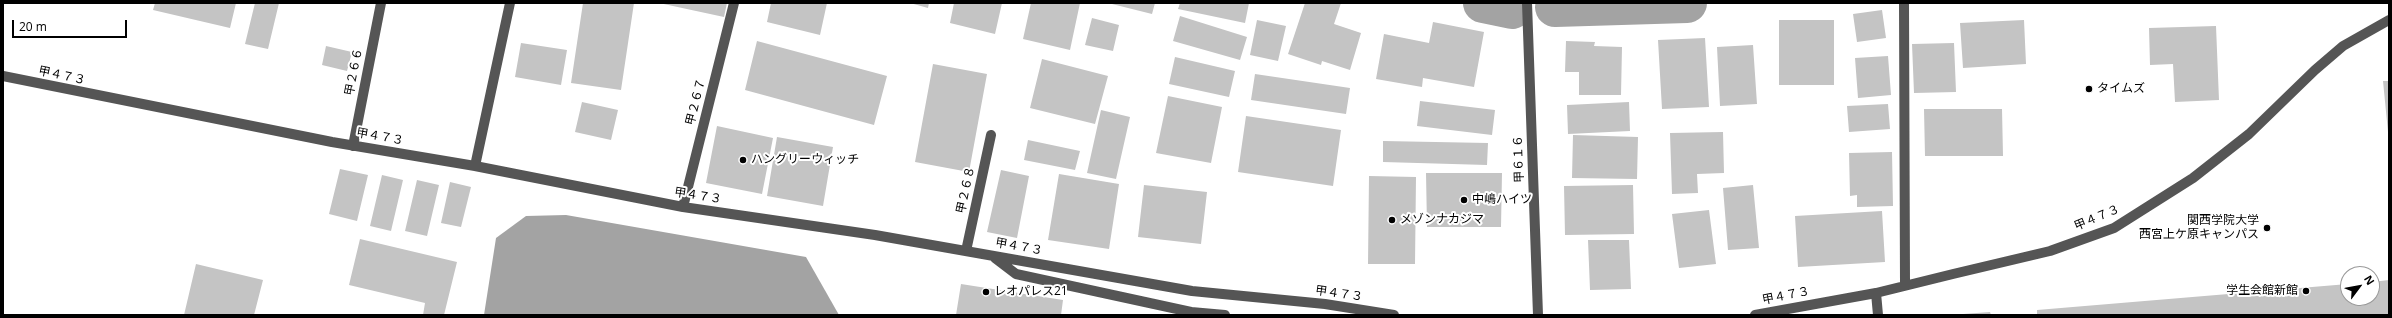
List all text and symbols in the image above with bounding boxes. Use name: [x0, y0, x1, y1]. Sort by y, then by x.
scale bar: [14, 12, 129, 38]
text: 20 m: [19, 18, 47, 35]
street label: 甲２６６: [342, 47, 366, 97]
street label: 甲４７３: [37, 64, 87, 88]
street label: 甲２６７: [683, 77, 709, 127]
place label: タイムズ: [2097, 82, 2145, 96]
marker: タイムズ: [2084, 84, 2094, 94]
street label: 甲４７３: [355, 126, 405, 148]
street label: 甲６１６: [1511, 135, 1527, 183]
place label: ハングリーウィッチ: [751, 153, 859, 167]
marker: ハングリーウィッチ: [738, 155, 748, 165]
street label: 甲２６８: [954, 165, 978, 215]
street label: 甲４７３: [673, 185, 723, 207]
place label: 中嶋ハイツ: [1472, 193, 1532, 207]
marker: 中嶋ハイツ: [1459, 195, 1469, 205]
street label: 甲４７３: [2072, 202, 2122, 234]
place label: メゾンナカジマ: [1400, 213, 1484, 227]
place label: 関西学院大学 西宮上ケ原キャンパス: [2139, 214, 2259, 242]
marker: メゾンナカジマ: [1387, 215, 1397, 225]
marker: 関西学院大学 西宮上ケ原キャンパス: [2262, 223, 2272, 233]
street label: 甲４７３: [994, 236, 1044, 258]
north arrow: [2340, 266, 2380, 306]
text: N: [2361, 272, 2378, 288]
street label: 甲４７３: [1314, 284, 1364, 304]
street label: 甲４７３: [1761, 284, 1811, 308]
place label: 学生会館新館: [2226, 284, 2298, 298]
place label: レオパレス21: [994, 285, 1068, 299]
marker: 学生会館新館: [2301, 286, 2311, 296]
marker: レオパレス21: [981, 287, 991, 297]

